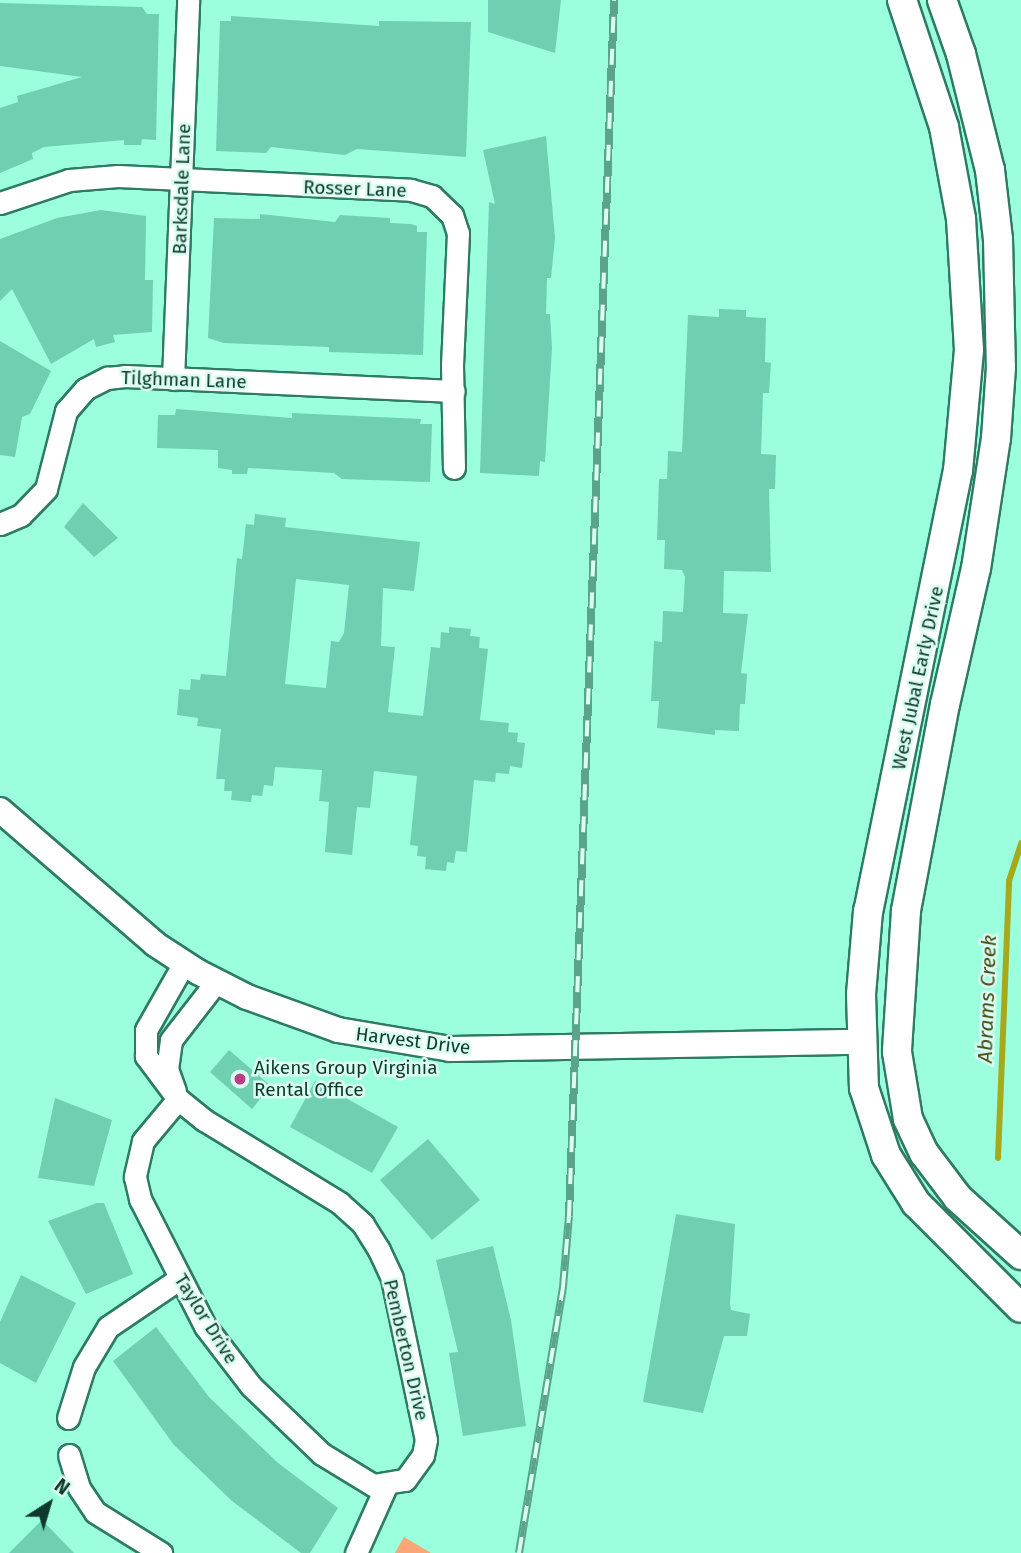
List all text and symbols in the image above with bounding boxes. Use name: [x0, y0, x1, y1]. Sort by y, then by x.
street label: Barksdale Lane: [168, 123, 196, 255]
street label: Rosser Lane: [303, 176, 407, 202]
street label: Tilghman Lane: [121, 366, 247, 394]
street label: West Jubal Early Drive: [887, 584, 949, 772]
water label: Abrams Creek: [972, 935, 1002, 1063]
street label: Harvest Drive: [354, 1023, 472, 1059]
place label: Aikens Group Virginia Rental Office: [254, 1057, 437, 1101]
marker: Aikens Group Virginia Rental Office: [232, 1071, 248, 1087]
street label: Taylor Drive: [169, 1270, 243, 1368]
street label: Pemberton Drive: [379, 1277, 433, 1423]
north arrow: [14, 1469, 84, 1539]
text: N: [50, 1474, 74, 1500]

